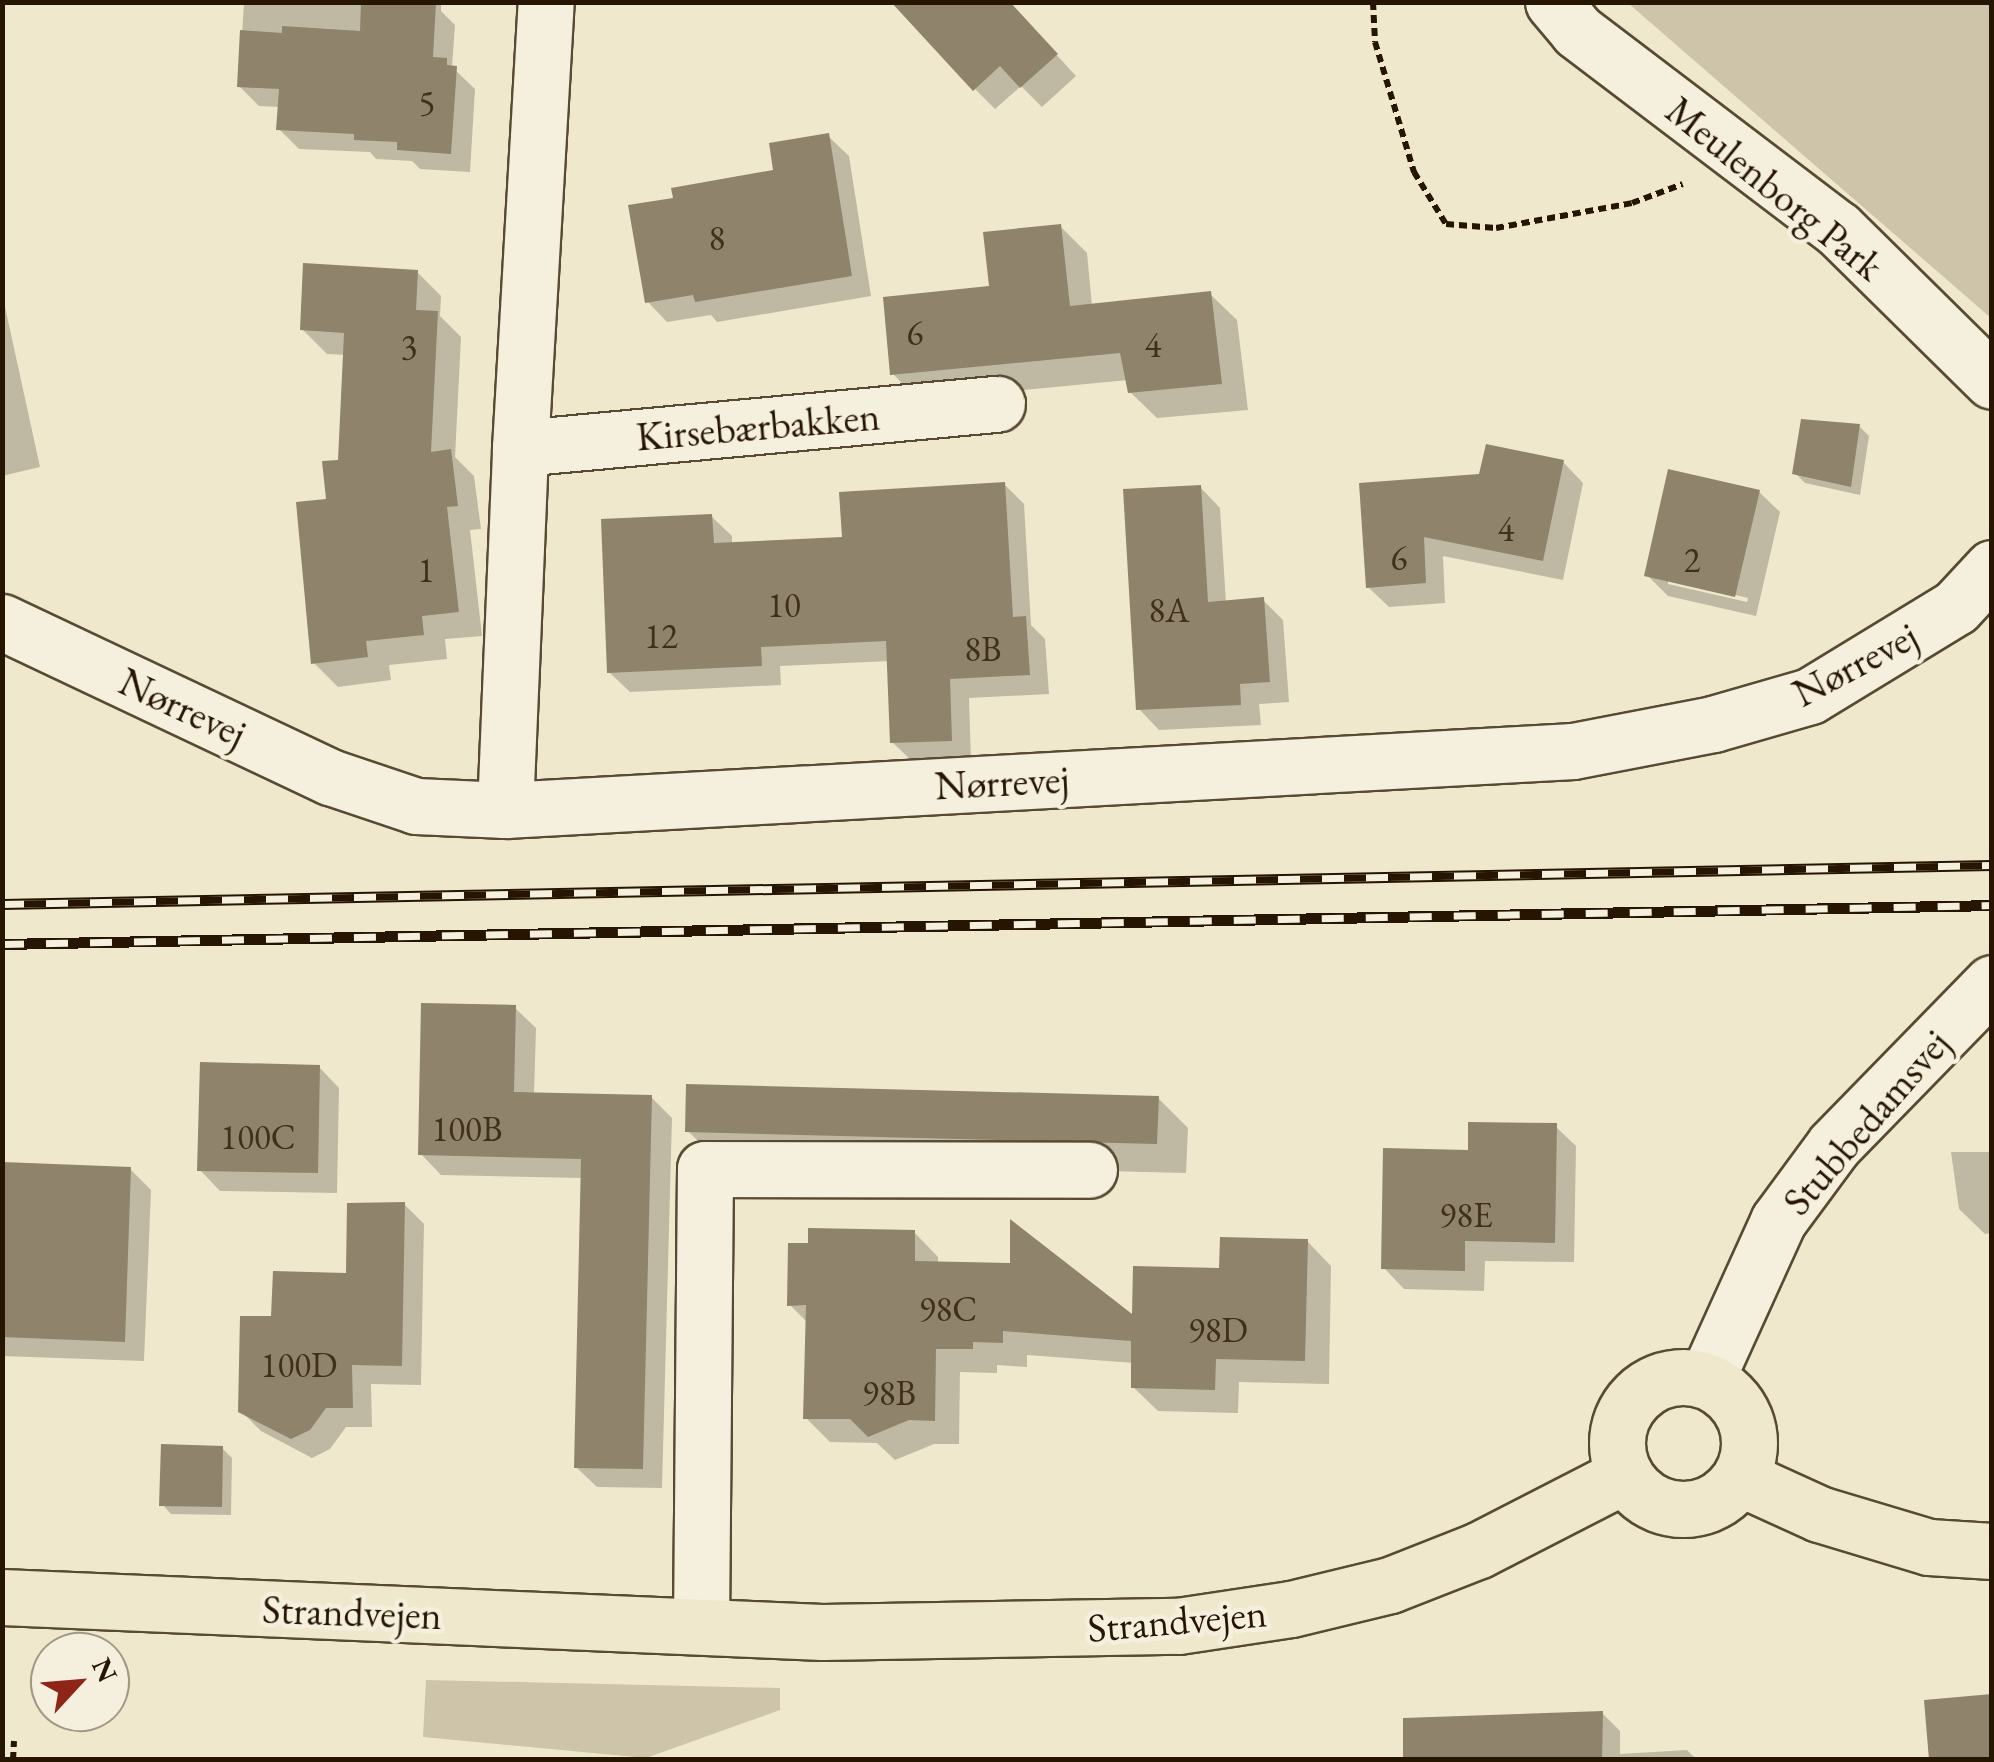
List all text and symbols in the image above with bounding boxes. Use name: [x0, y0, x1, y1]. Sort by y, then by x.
house number: 5: [419, 82, 435, 124]
street label: Meulenborg Park: [1657, 86, 1893, 290]
house number: 8: [709, 217, 725, 259]
house number: 6: [907, 312, 923, 354]
house number: 4: [1145, 324, 1161, 366]
house number: 3: [401, 326, 417, 368]
street label: Kirsebærbakken: [634, 391, 882, 461]
house number: 4: [1498, 508, 1514, 550]
house number: 6: [1391, 537, 1407, 579]
house number: 2: [1684, 539, 1700, 581]
house number: 1: [418, 549, 434, 591]
house number: 10: [767, 584, 801, 626]
house number: 8A: [1148, 589, 1190, 631]
street label: Nørrevej: [1784, 611, 1926, 717]
house number: 12: [644, 615, 678, 657]
house number: 8B: [964, 628, 1002, 670]
street label: Nørrevej: [112, 657, 254, 757]
street label: Nørrevej: [934, 755, 1070, 809]
street label: Stubbedamsvej: [1772, 1019, 1960, 1225]
house number: 100B: [432, 1108, 502, 1150]
house number: 100C: [220, 1116, 296, 1158]
house number: 98E: [1439, 1194, 1493, 1236]
house number: 98C: [919, 1288, 977, 1330]
house number: 98D: [1188, 1309, 1248, 1351]
house number: 100D: [261, 1344, 337, 1386]
house number: 98B: [862, 1372, 916, 1414]
street label: Strandvejen: [261, 1585, 443, 1639]
street label: Strandvejen: [1085, 1588, 1269, 1652]
north arrow: [30, 1632, 130, 1732]
text: N: [84, 1652, 126, 1688]

